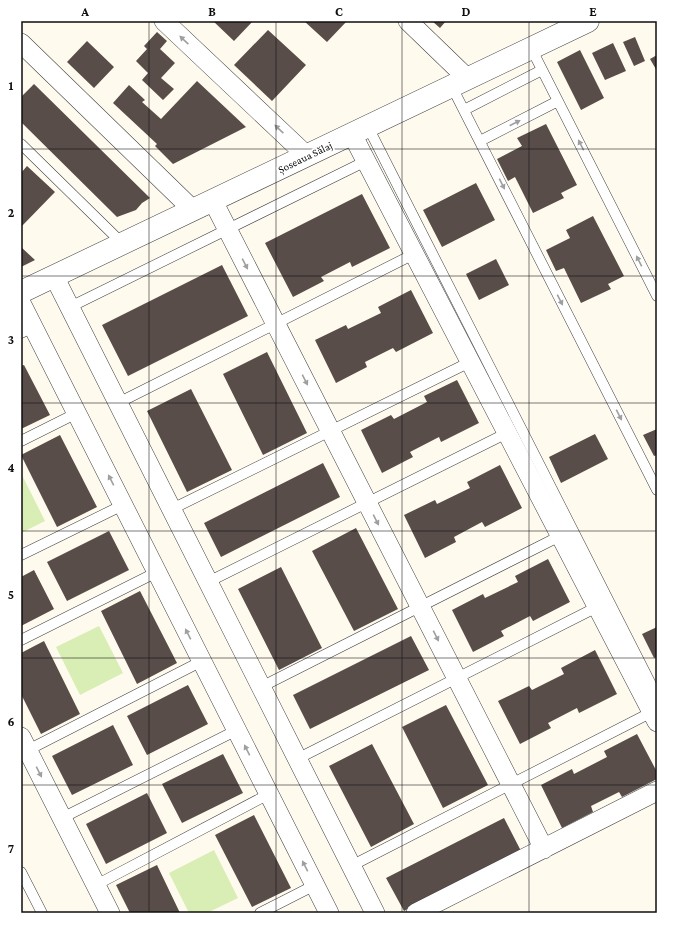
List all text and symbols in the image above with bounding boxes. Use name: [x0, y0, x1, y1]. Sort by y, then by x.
text: A: [80, 4, 89, 19]
text: B: [208, 4, 216, 19]
text: C: [335, 4, 343, 19]
text: D: [462, 4, 471, 19]
text: E: [589, 4, 597, 19]
one-way arrow: [179, 35, 189, 45]
text: 1: [9, 78, 14, 93]
one-way arrow: [509, 120, 520, 126]
one-way arrow: [274, 124, 284, 134]
street label: Șoseaua Sălaj: [276, 139, 335, 177]
one-way arrow: [578, 140, 584, 151]
one-way arrow: [498, 178, 505, 189]
text: 2: [8, 205, 15, 220]
one-way arrow: [636, 256, 643, 267]
one-way arrow: [242, 258, 249, 270]
one-way arrow: [557, 294, 564, 305]
text: 3: [8, 332, 14, 347]
one-way arrow: [301, 374, 308, 385]
one-way arrow: [616, 410, 622, 421]
text: 4: [7, 460, 15, 475]
one-way arrow: [108, 474, 114, 486]
one-way arrow: [373, 515, 380, 526]
text: 5: [8, 587, 14, 602]
one-way arrow: [185, 628, 191, 639]
one-way arrow: [432, 630, 439, 642]
text: 6: [7, 714, 15, 729]
one-way arrow: [244, 744, 250, 755]
one-way arrow: [35, 766, 42, 778]
text: 7: [8, 841, 14, 856]
one-way arrow: [302, 860, 309, 871]

